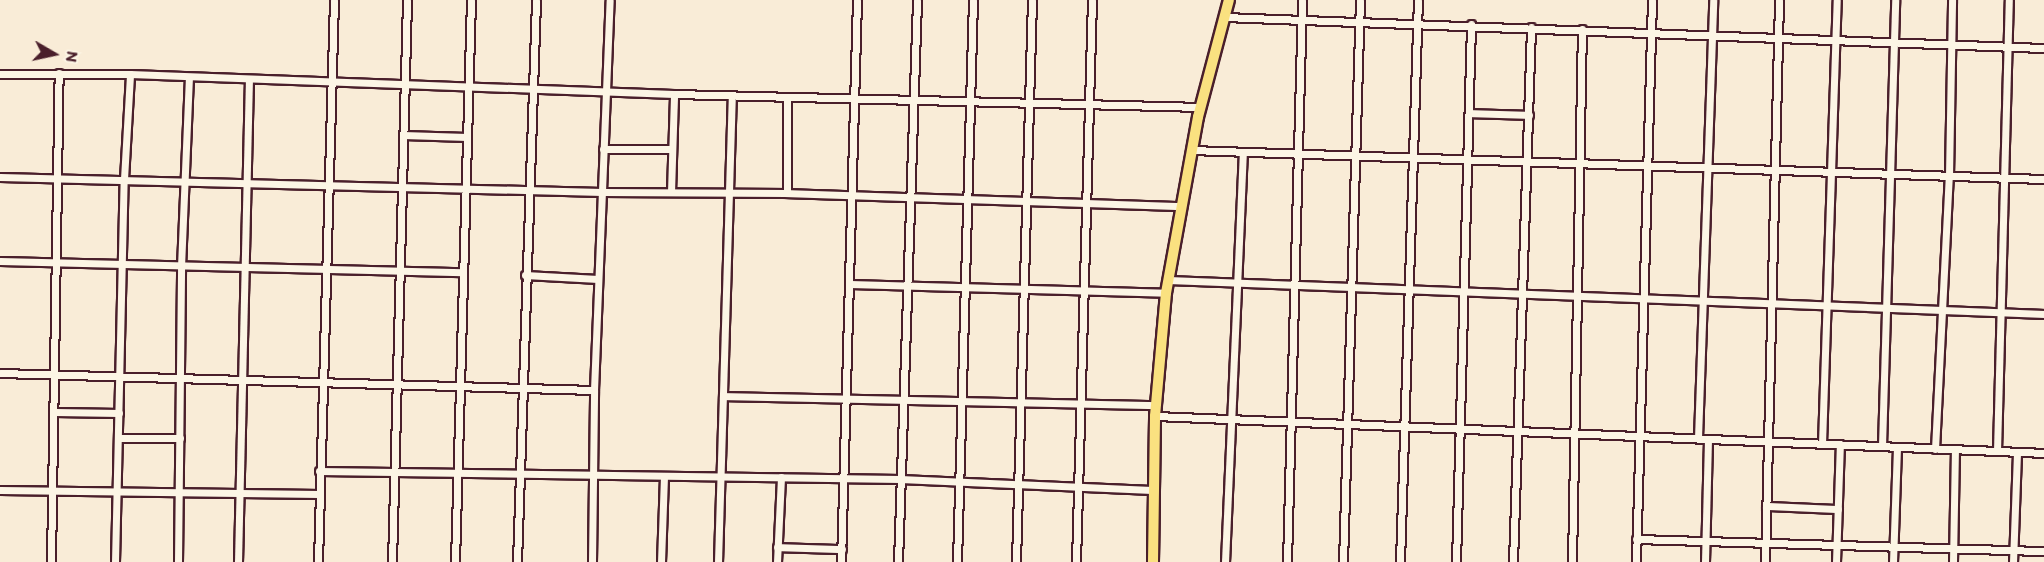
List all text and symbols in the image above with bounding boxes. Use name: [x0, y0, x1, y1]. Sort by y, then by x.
north arrow: [24, 24, 84, 84]
text: N: [62, 50, 83, 64]

